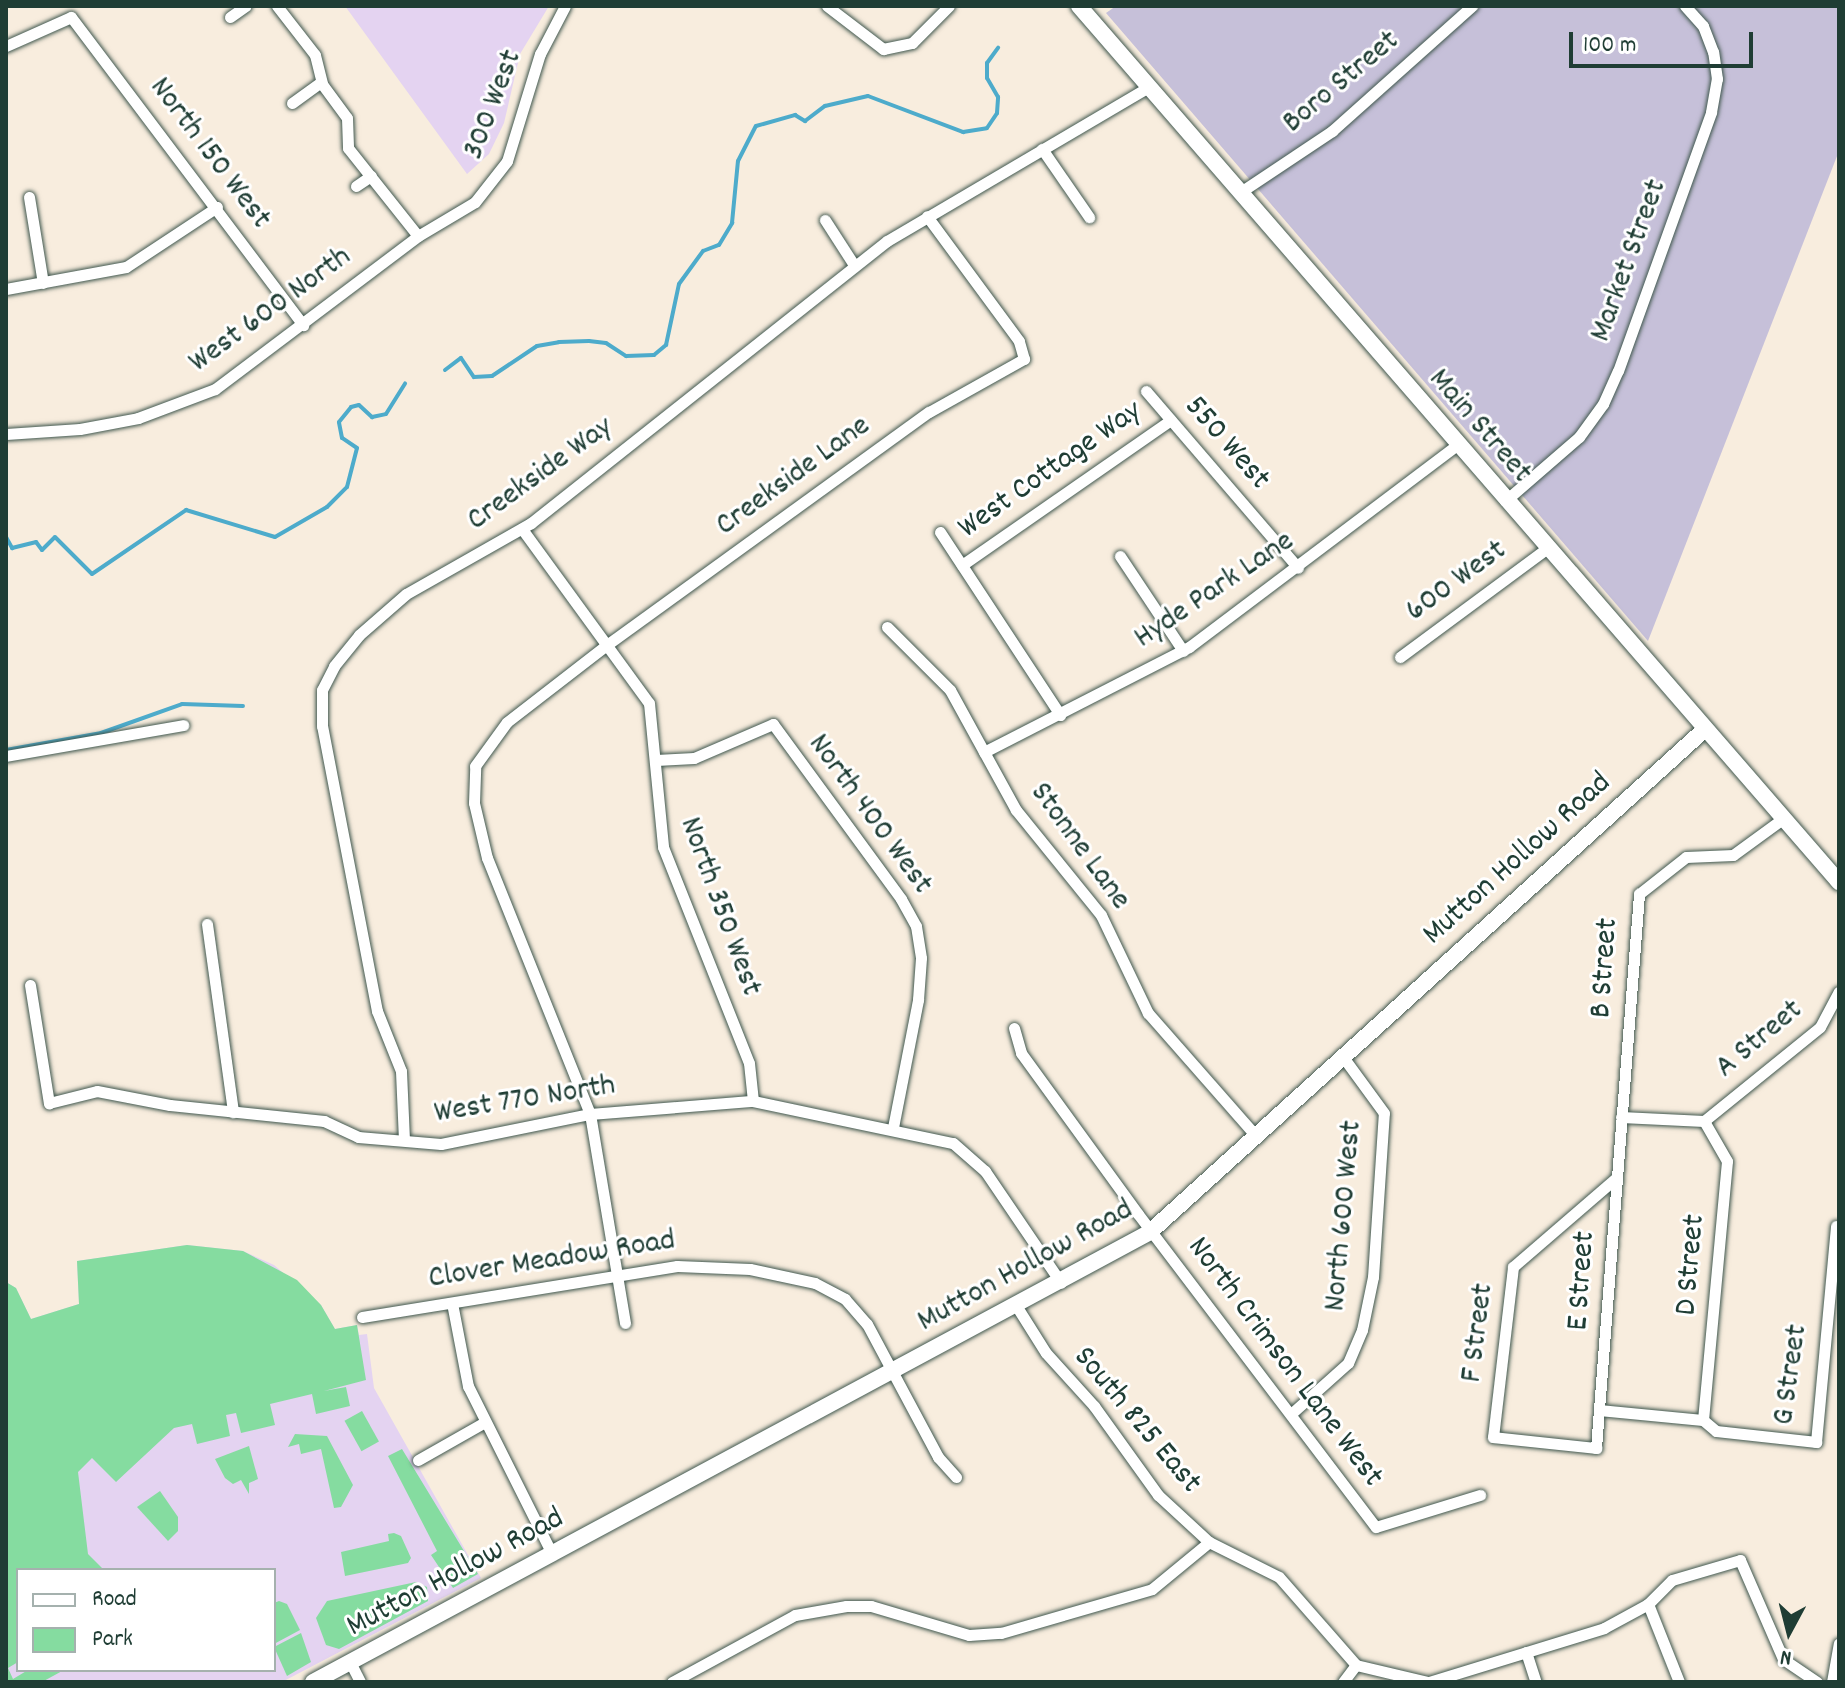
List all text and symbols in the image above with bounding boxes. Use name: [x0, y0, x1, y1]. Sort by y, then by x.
scale bar: [1573, 16, 1757, 66]
street label: Boro Street: [1276, 23, 1408, 143]
text: 100 m: [1583, 29, 1636, 63]
street label: 300 West: [456, 45, 532, 165]
street label: North 150 West: [139, 71, 279, 237]
street label: Market Street: [1583, 175, 1677, 347]
street label: West 600 North: [182, 239, 360, 383]
street label: Main Street: [1419, 362, 1539, 492]
street label: 550 West: [1175, 389, 1277, 499]
street label: West Cottage Way: [952, 393, 1150, 549]
street label: Creekside Lane: [709, 408, 879, 546]
street label: Creekside Way: [461, 409, 621, 541]
street label: Hyde Park Lane: [1128, 523, 1302, 659]
street label: 600 West: [1399, 532, 1515, 632]
street label: North 400 West: [798, 727, 940, 903]
street label: Mutton Hollow Road: [1416, 765, 1620, 955]
street label: Stonne Lane: [1020, 776, 1138, 918]
street label: North 350 West: [669, 812, 769, 1002]
street label: B Street: [1583, 917, 1629, 1019]
street label: A Street: [1708, 992, 1812, 1088]
street label: West 770 North: [432, 1068, 618, 1134]
street label: North 600 West: [1318, 1119, 1372, 1313]
street label: Mutton Hollow Road: [912, 1192, 1140, 1342]
street label: D Street: [1668, 1213, 1716, 1317]
street label: Clover Meadow Road: [426, 1223, 678, 1299]
street label: North Crimson Lane West: [1177, 1230, 1391, 1496]
street label: E Street: [1560, 1230, 1606, 1332]
street label: F Street: [1454, 1281, 1504, 1385]
street label: G Street: [1766, 1322, 1818, 1428]
street label: South 825 East: [1064, 1340, 1208, 1502]
street label: Mutton Hollow Road: [341, 1501, 571, 1647]
legend: [16, 1568, 276, 1672]
text: Road: [92, 1583, 137, 1617]
north arrow: [1749, 1592, 1829, 1672]
text: Park: [92, 1623, 133, 1657]
text: N: [1779, 1640, 1793, 1672]

